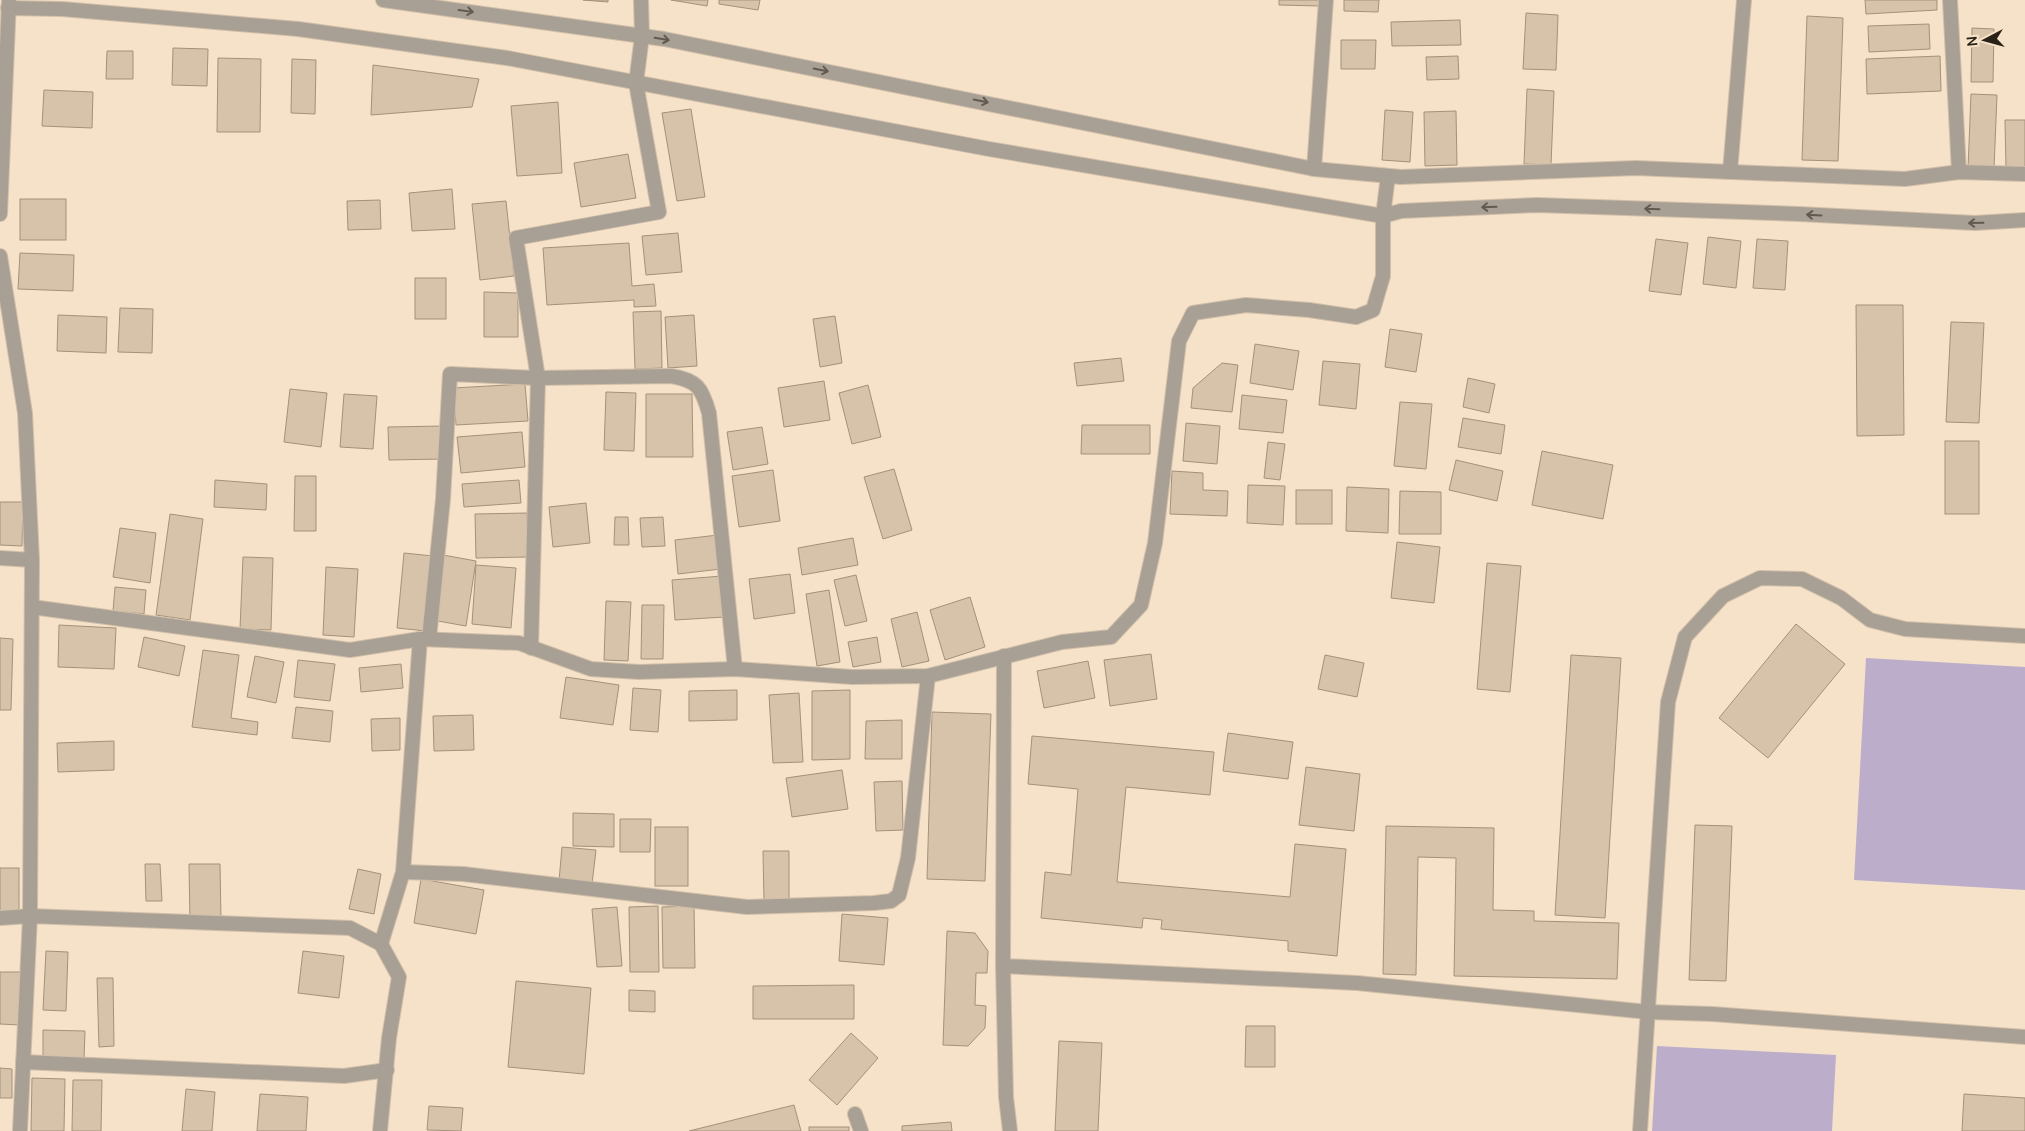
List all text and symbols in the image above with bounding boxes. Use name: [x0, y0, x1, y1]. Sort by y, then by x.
one-way arrow: [458, 7, 474, 17]
north arrow: [1960, 15, 2010, 65]
one-way arrow: [653, 34, 669, 44]
text: N: [1962, 35, 1982, 47]
one-way arrow: [813, 65, 829, 75]
one-way arrow: [972, 97, 988, 106]
one-way arrow: [1482, 203, 1498, 212]
one-way arrow: [1644, 204, 1660, 214]
one-way arrow: [1806, 210, 1822, 219]
one-way arrow: [1969, 218, 1985, 228]

